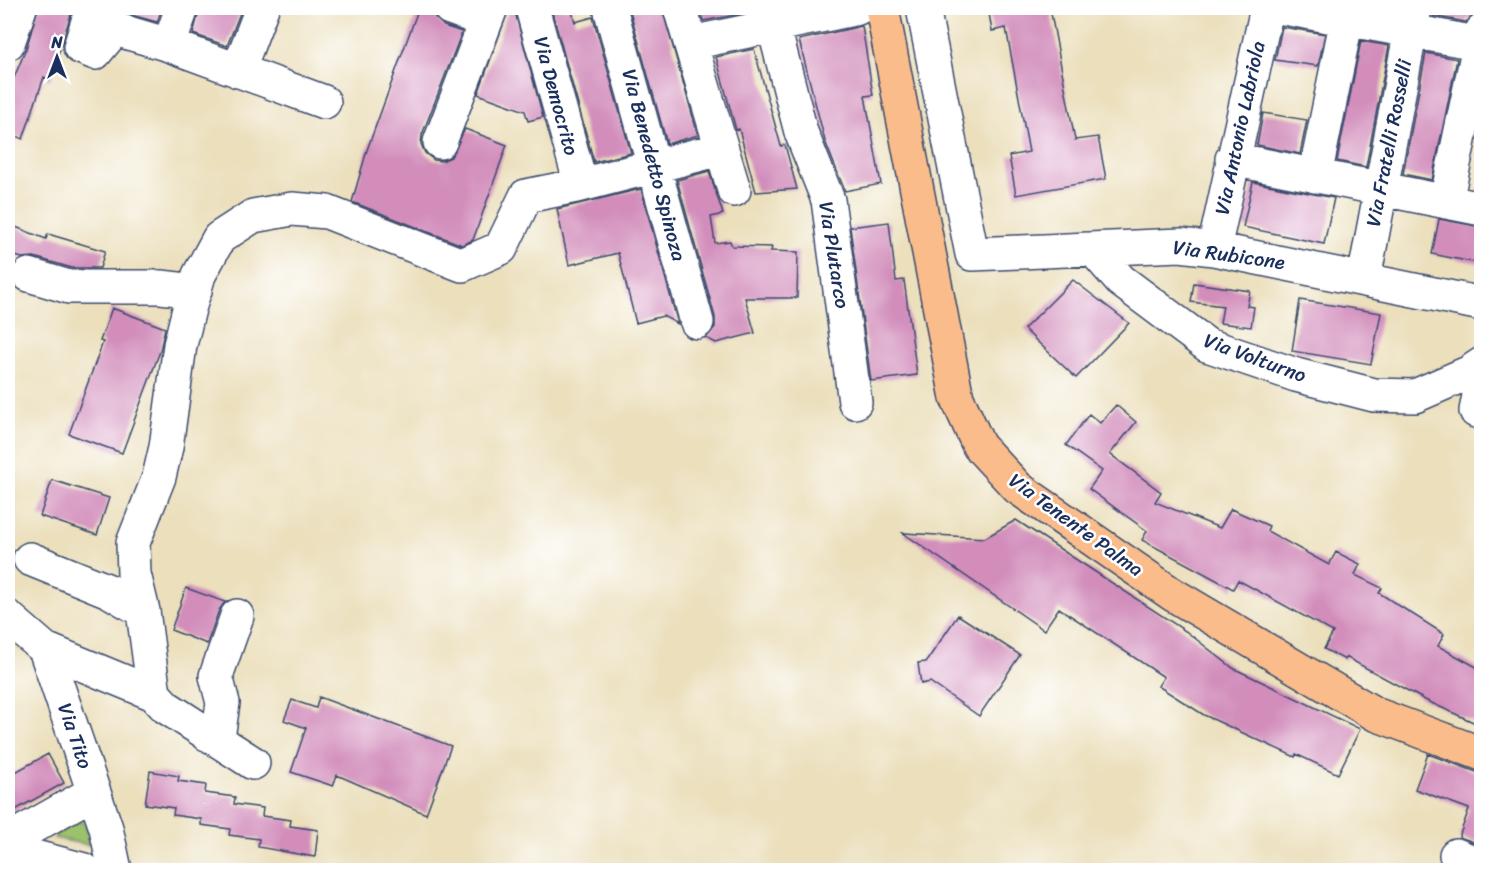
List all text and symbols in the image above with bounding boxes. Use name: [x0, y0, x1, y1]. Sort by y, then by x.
north arrow: [27, 27, 87, 87]
text: N: [50, 28, 63, 57]
street label: Via Democrito: [523, 32, 589, 160]
street label: Via Antonio Labriola: [1205, 38, 1275, 218]
street label: Via Fratelli Rosselli: [1356, 55, 1423, 230]
street label: Via Benedetto Spinoza: [612, 65, 696, 265]
street label: Via Plutarco: [808, 199, 860, 311]
street label: Via Rubicone: [1171, 230, 1288, 280]
street label: Via Volturno: [1199, 323, 1311, 393]
street label: Via Tenente Palma: [1001, 464, 1151, 586]
street label: Via Tito: [47, 698, 103, 774]

